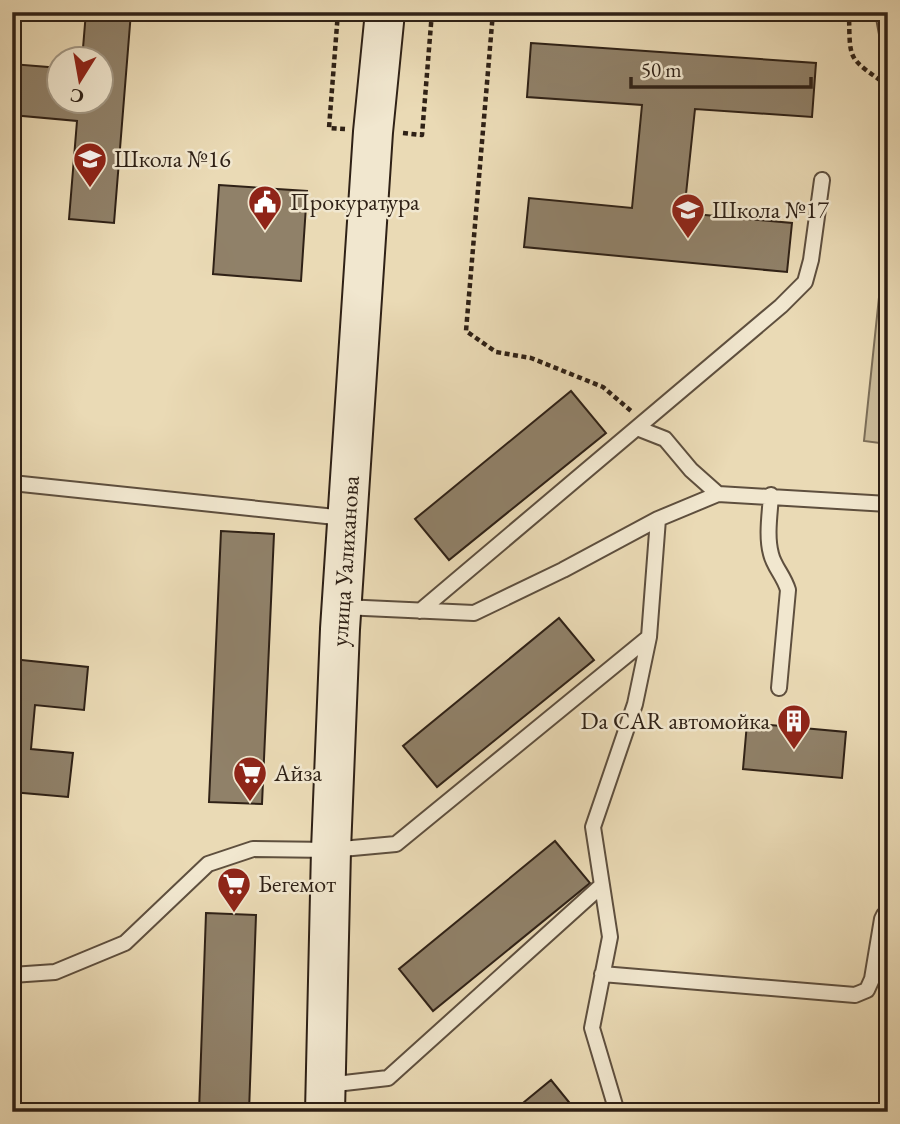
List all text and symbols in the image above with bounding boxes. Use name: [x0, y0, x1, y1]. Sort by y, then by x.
north arrow: [46, 46, 116, 116]
scale bar: [631, 46, 811, 90]
text: 50 m: [641, 56, 682, 83]
text: С: [68, 83, 86, 110]
school or university icon: Школа №16: [71, 140, 109, 189]
place label: Школа №16: [114, 143, 231, 174]
public building icon: Прокуратура: [246, 183, 284, 232]
place label: Прокуратура: [290, 186, 420, 217]
school or university icon: Школа №17: [669, 191, 707, 240]
place label: Школа №17: [712, 194, 829, 225]
street label: улица Уалиханова: [323, 474, 366, 647]
building icon: Da CAR автомойка: [775, 702, 813, 751]
place label: Da CAR автомойка: [580, 705, 770, 736]
supermarket icon: Айза: [231, 754, 269, 803]
place label: Айза: [273, 757, 322, 788]
supermarket icon: Бегемот: [215, 865, 253, 914]
place label: Бегемот: [258, 868, 336, 899]

